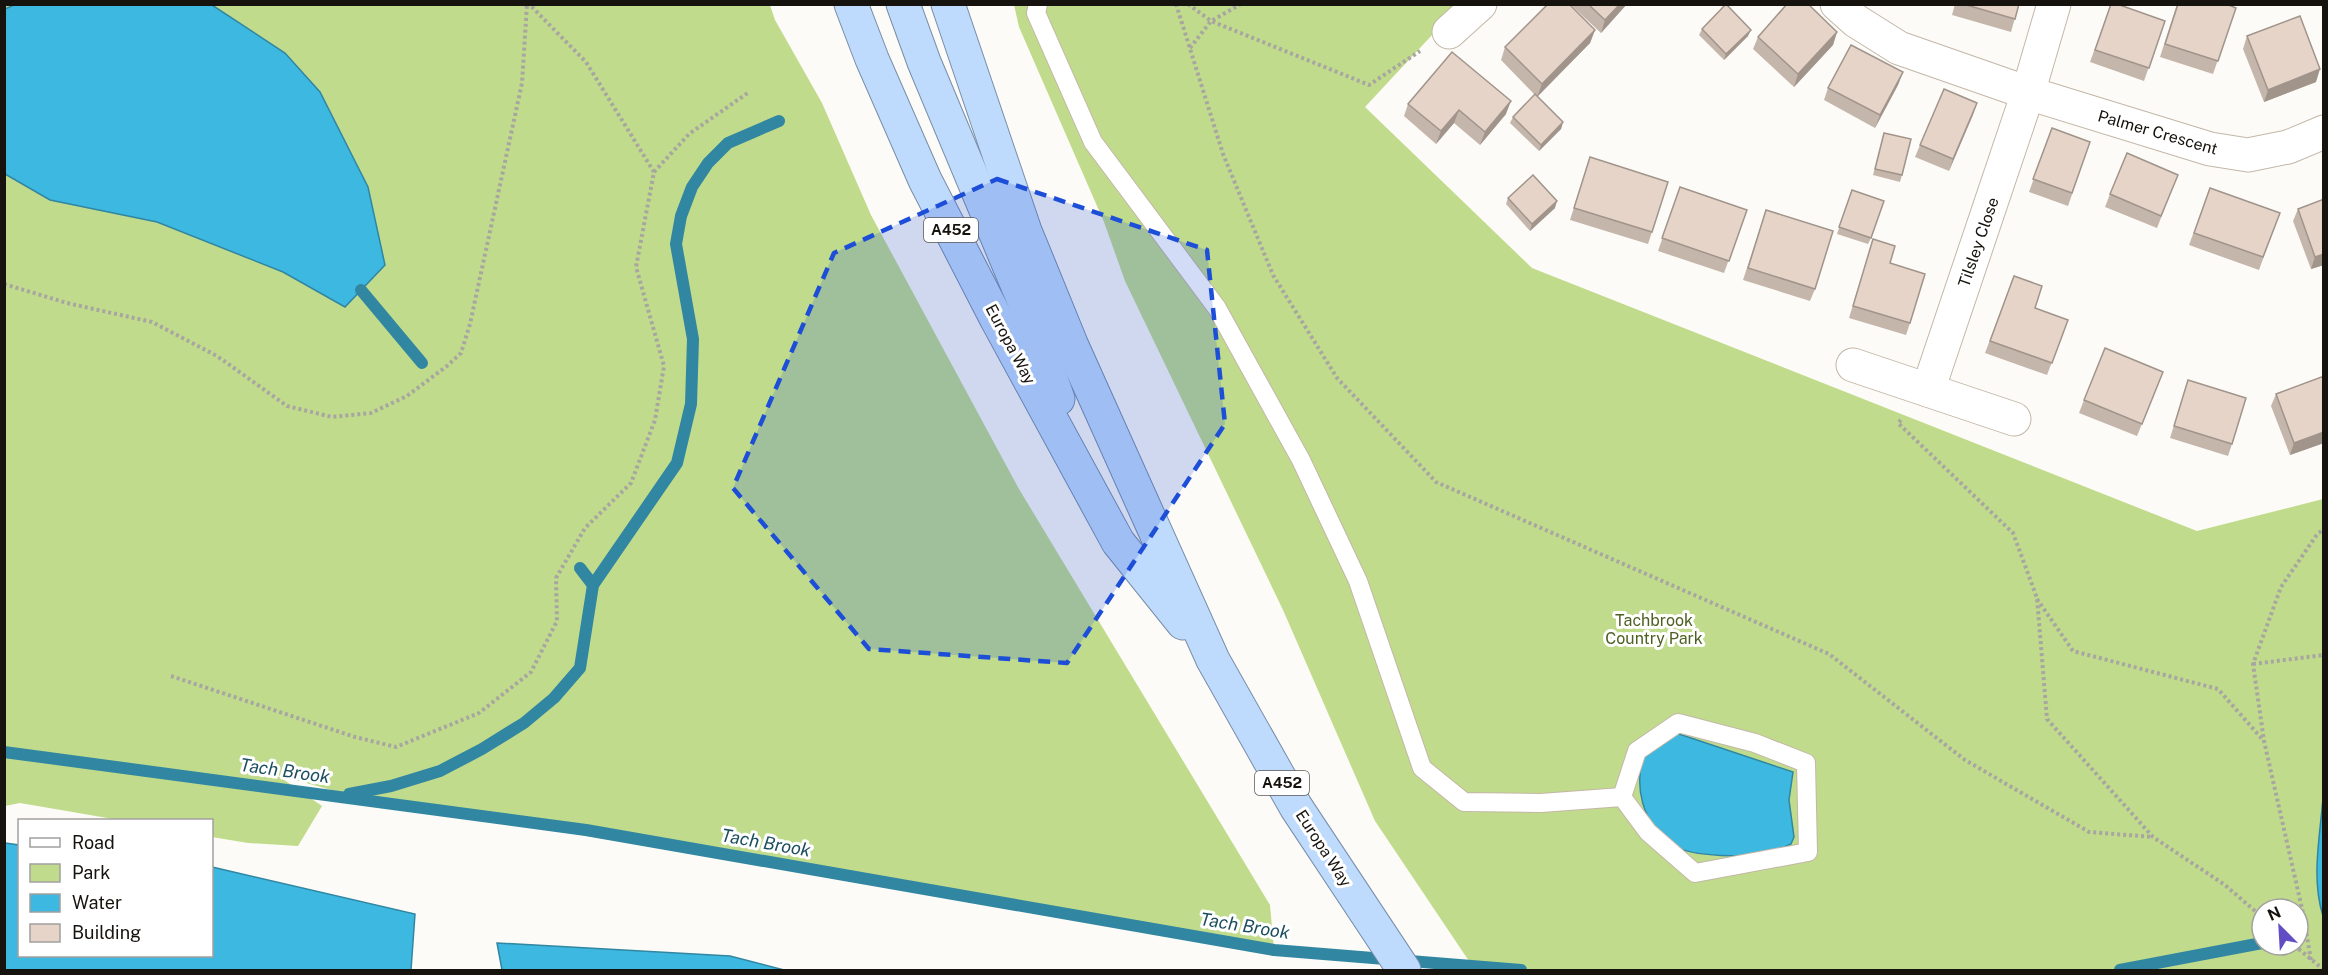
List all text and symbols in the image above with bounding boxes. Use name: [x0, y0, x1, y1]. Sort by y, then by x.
street label: Palmer Crescent: [2096, 106, 2220, 159]
street label: Tilsley Close: [1954, 195, 2003, 290]
road number: A452: [924, 218, 978, 242]
street label: Europa Way: [982, 301, 1040, 388]
park label: Tachbrook Country Park: [1605, 611, 1703, 648]
water label: Tach Brook: [239, 754, 331, 787]
road number: A452: [1255, 771, 1309, 795]
street label: Europa Way: [1292, 806, 1356, 891]
legend: [18, 819, 213, 957]
water label: Tach Brook: [720, 824, 813, 861]
text: Road: [72, 832, 115, 853]
text: Park: [72, 862, 110, 883]
text: Water: [72, 892, 122, 913]
north arrow: [2250, 897, 2310, 957]
text: N: [2265, 903, 2284, 925]
water label: Tach Brook: [1199, 908, 1291, 943]
text: Building: [72, 922, 141, 943]

